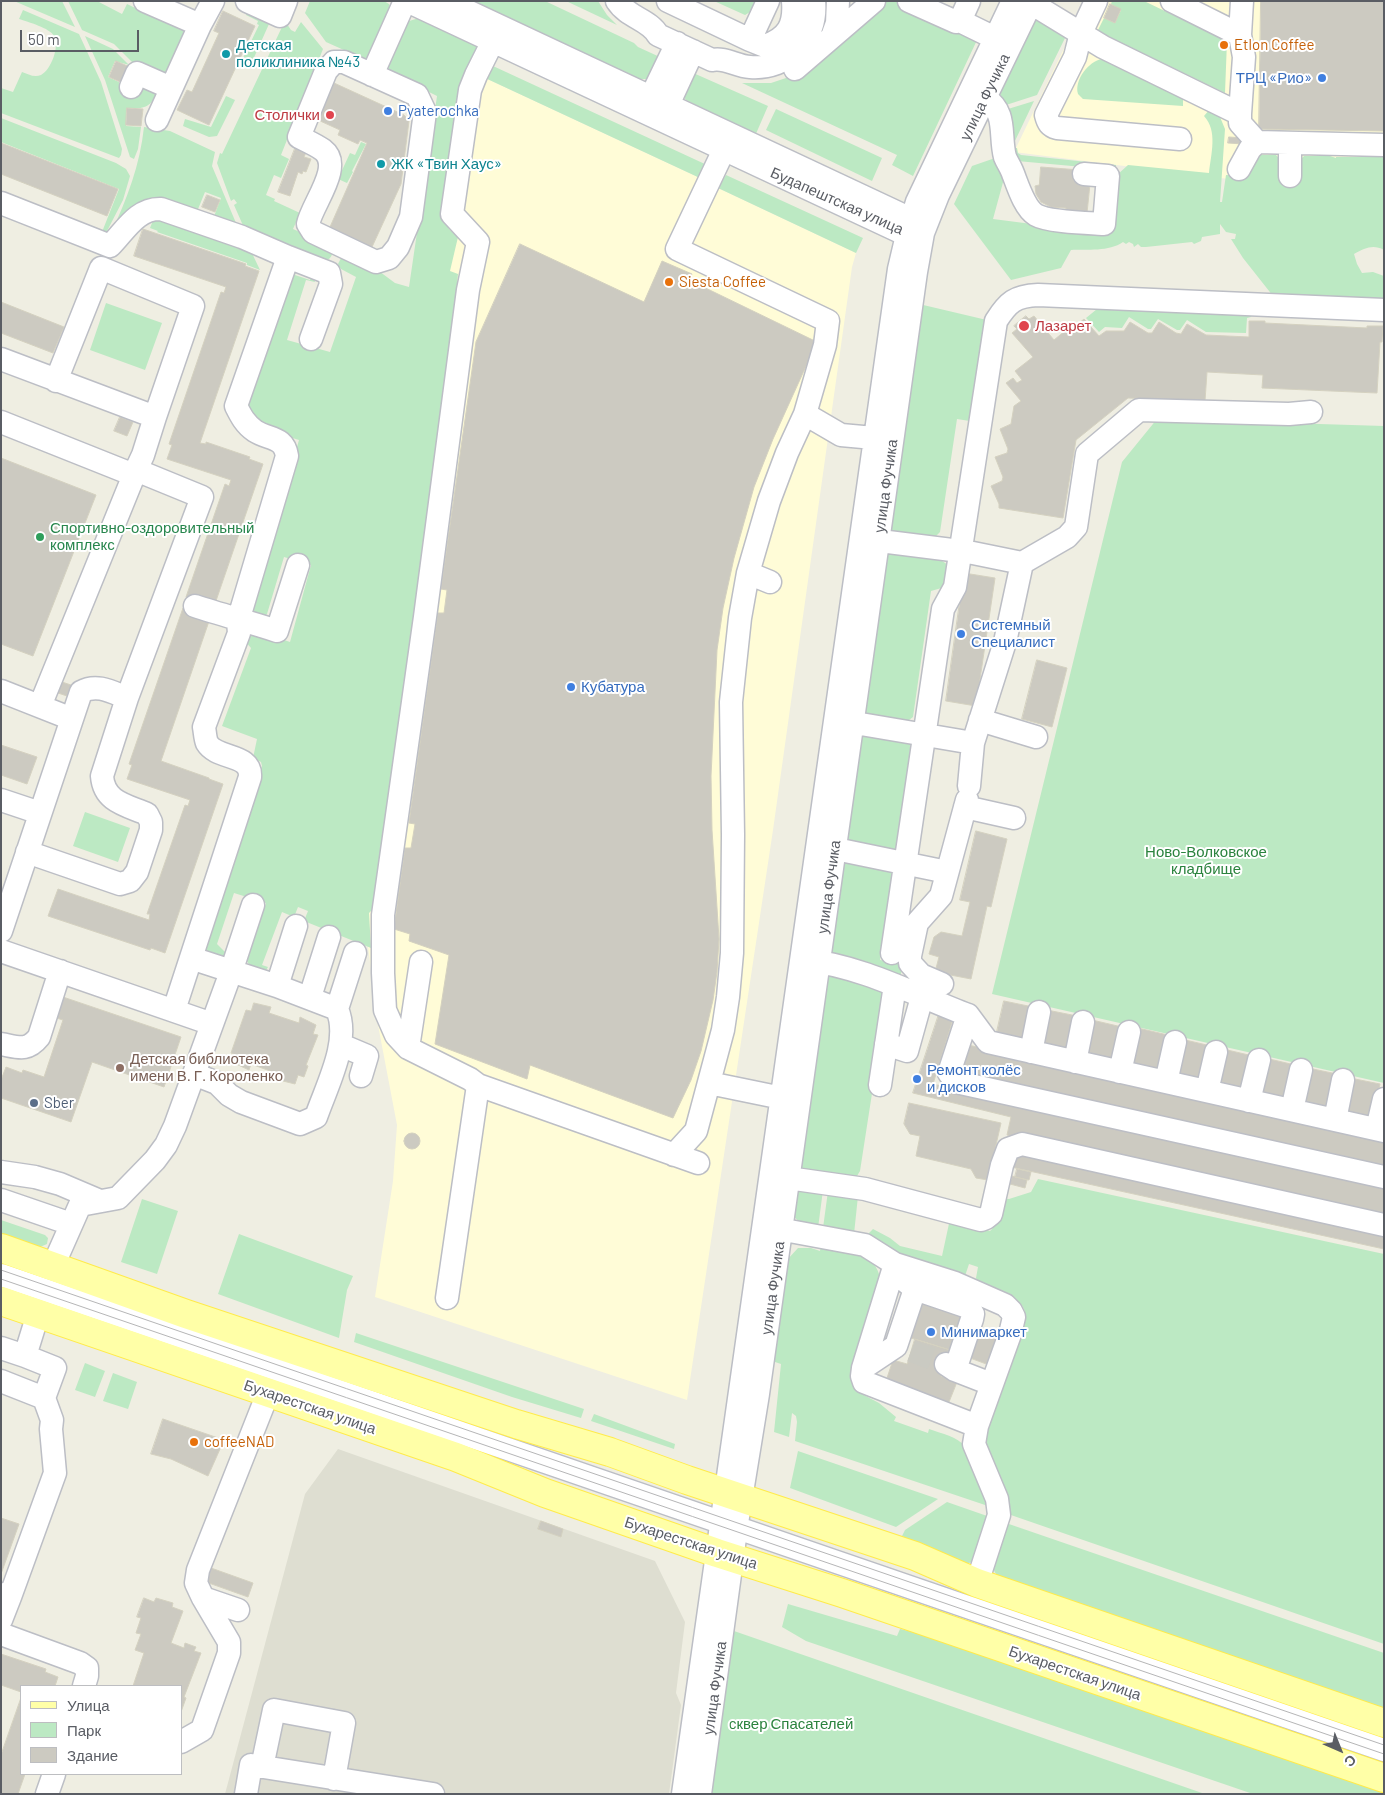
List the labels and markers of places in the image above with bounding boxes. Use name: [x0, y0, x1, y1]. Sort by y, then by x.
place label: Детская поликлиника №43: [236, 36, 360, 71]
place label: Etlon Coffee: [1234, 36, 1314, 54]
marker: Etlon Coffee: [1218, 39, 1230, 51]
marker: Детская поликлиника №43: [220, 48, 232, 60]
place label: ТРЦ «Рио»: [1236, 69, 1312, 87]
marker: ТРЦ «Рио»: [1316, 72, 1328, 84]
place label: Pyaterochka: [398, 102, 479, 120]
marker: Pyaterochka: [382, 105, 394, 117]
place label: Столички: [255, 106, 320, 124]
marker: Столички: [324, 109, 336, 121]
place label: ЖК «Твин Хаус»: [391, 155, 502, 173]
marker: ЖК «Твин Хаус»: [375, 158, 387, 170]
place label: Siesta Coffee: [679, 273, 766, 291]
marker: Siesta Coffee: [663, 276, 675, 288]
place label: Лазарет: [1035, 317, 1091, 335]
marker: Лазарет: [1017, 319, 1031, 333]
place label: Спортивно-оздоровительный комплекс: [50, 519, 254, 554]
marker: Спортивно-оздоровительный комплекс: [34, 531, 46, 543]
place label: Системный Специалист: [971, 616, 1055, 651]
marker: Системный Специалист: [955, 628, 967, 640]
place label: Кубатура: [581, 678, 645, 696]
marker: Кубатура: [565, 681, 577, 693]
place label: Детская библиотека имени В. Г. Короленко: [130, 1050, 283, 1085]
place label: Ремонт колёс и дисков: [927, 1061, 1021, 1096]
marker: Детская библиотека имени В. Г. Короленко: [114, 1062, 126, 1074]
marker: Ремонт колёс и дисков: [911, 1073, 923, 1085]
place label: Sber: [44, 1094, 74, 1112]
marker: Sber: [28, 1097, 40, 1109]
place label: Минимаркет: [941, 1323, 1027, 1341]
marker: Минимаркет: [925, 1326, 937, 1338]
place label: coffeeNAD: [204, 1433, 274, 1451]
marker: coffeeNAD: [188, 1436, 200, 1448]

